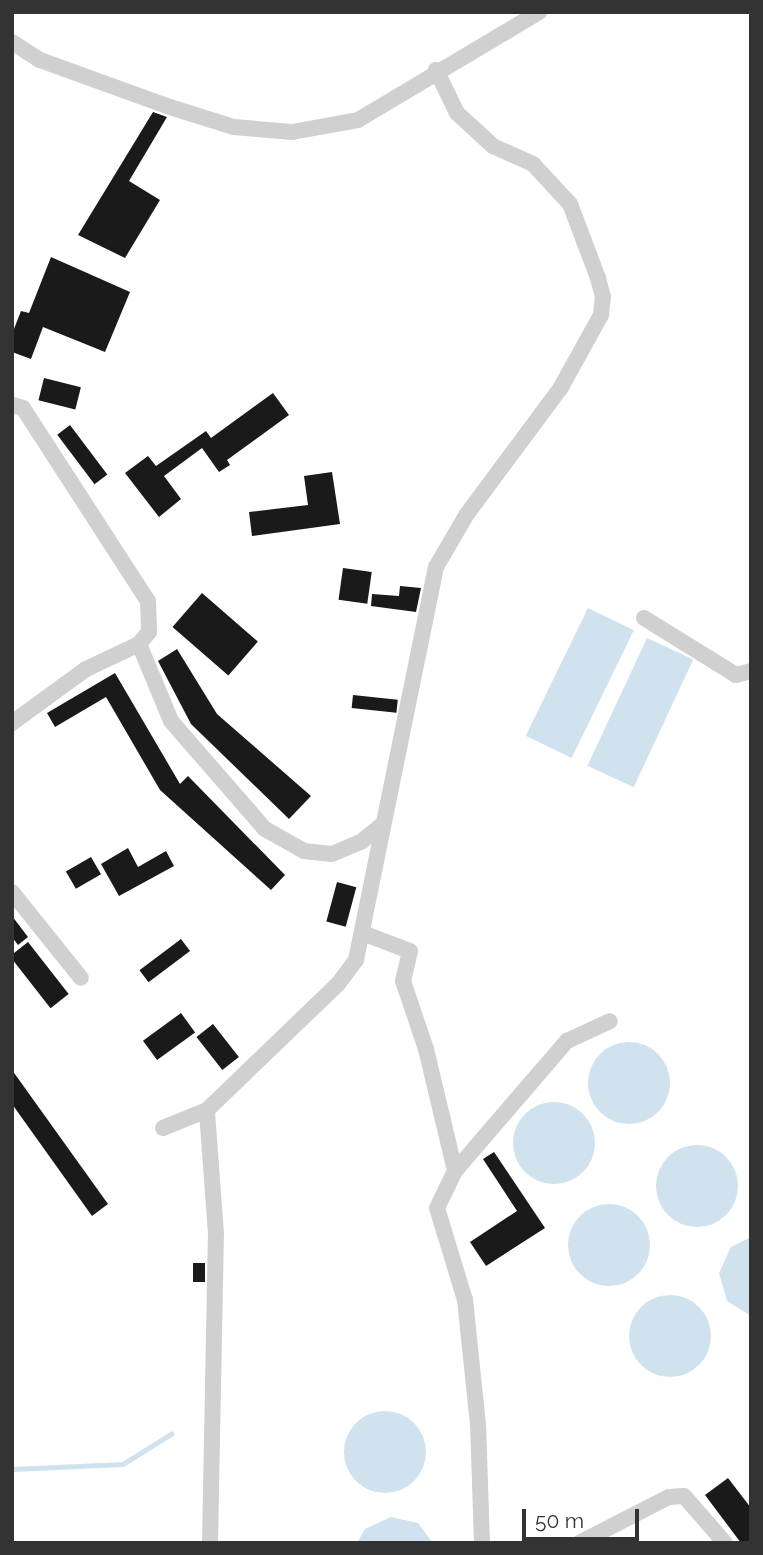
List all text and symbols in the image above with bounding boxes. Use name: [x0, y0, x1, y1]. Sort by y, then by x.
scale bar: [525, 1496, 642, 1540]
text: 50 m: [535, 1508, 584, 1533]

